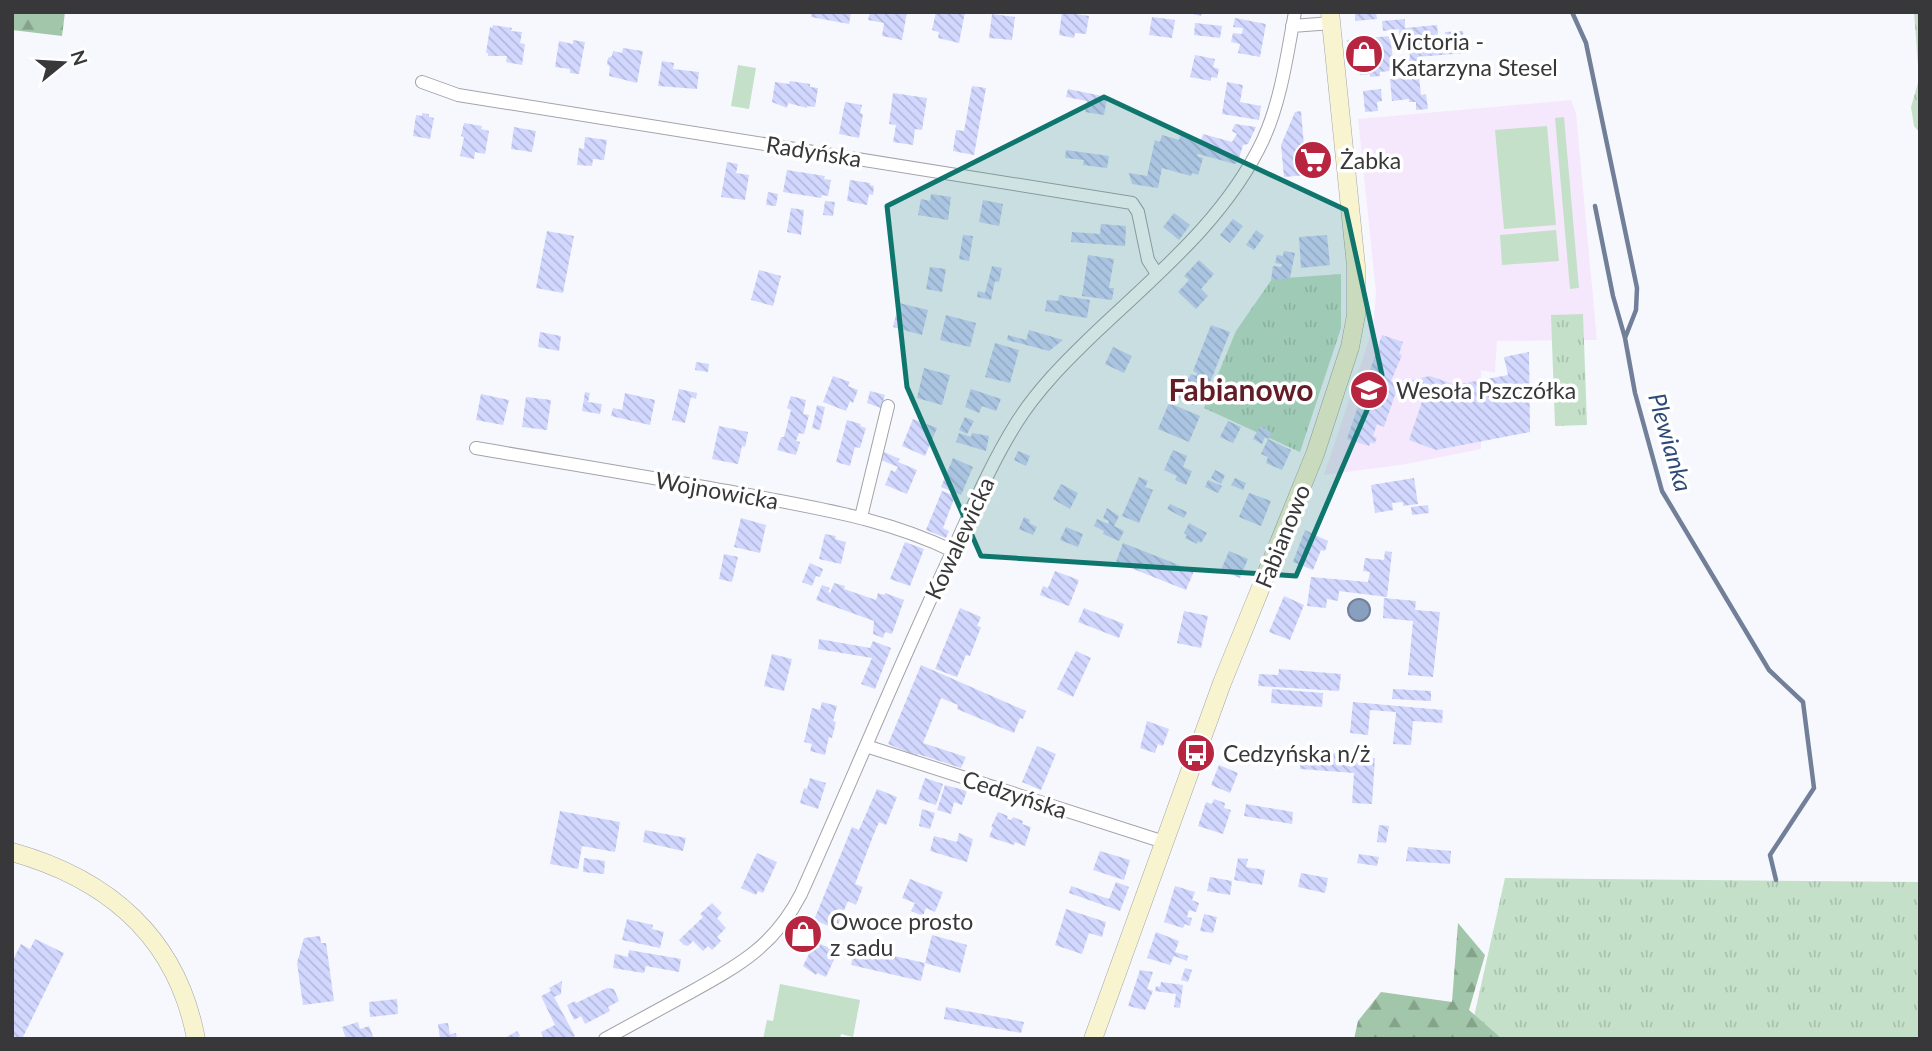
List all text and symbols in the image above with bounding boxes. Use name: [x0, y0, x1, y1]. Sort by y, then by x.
place label: Victoria - Katarzyna Stesel: [1391, 27, 1558, 81]
north arrow: [28, 28, 98, 98]
shop icon: Victoria - Katarzyna Stesel: [1343, 33, 1385, 75]
text: N: [66, 47, 93, 68]
street label: Radyńska: [764, 130, 864, 172]
supermarket icon: Żabka: [1292, 139, 1334, 181]
place label: Żabka: [1340, 146, 1401, 174]
school or university icon: Wesoła Pszczółka: [1348, 369, 1390, 411]
district label: Fabianowo: [1168, 371, 1314, 407]
place label: Wesoła Pszczółka: [1396, 376, 1576, 404]
water label: Plewianka: [1643, 389, 1699, 495]
street label: Wojnowicka: [653, 465, 781, 515]
street label: Kowalewicka: [918, 472, 1000, 604]
street label: Fabianowo: [1249, 480, 1315, 592]
bus stop icon: Cedzyńska n/ż: [1175, 732, 1217, 774]
place label: Cedzyńska n/ż: [1223, 739, 1371, 767]
street label: Cedzyńska: [959, 764, 1071, 824]
place label: Owoce prosto z sadu: [830, 907, 973, 961]
shop icon: Owoce prosto z sadu: [782, 913, 824, 955]

